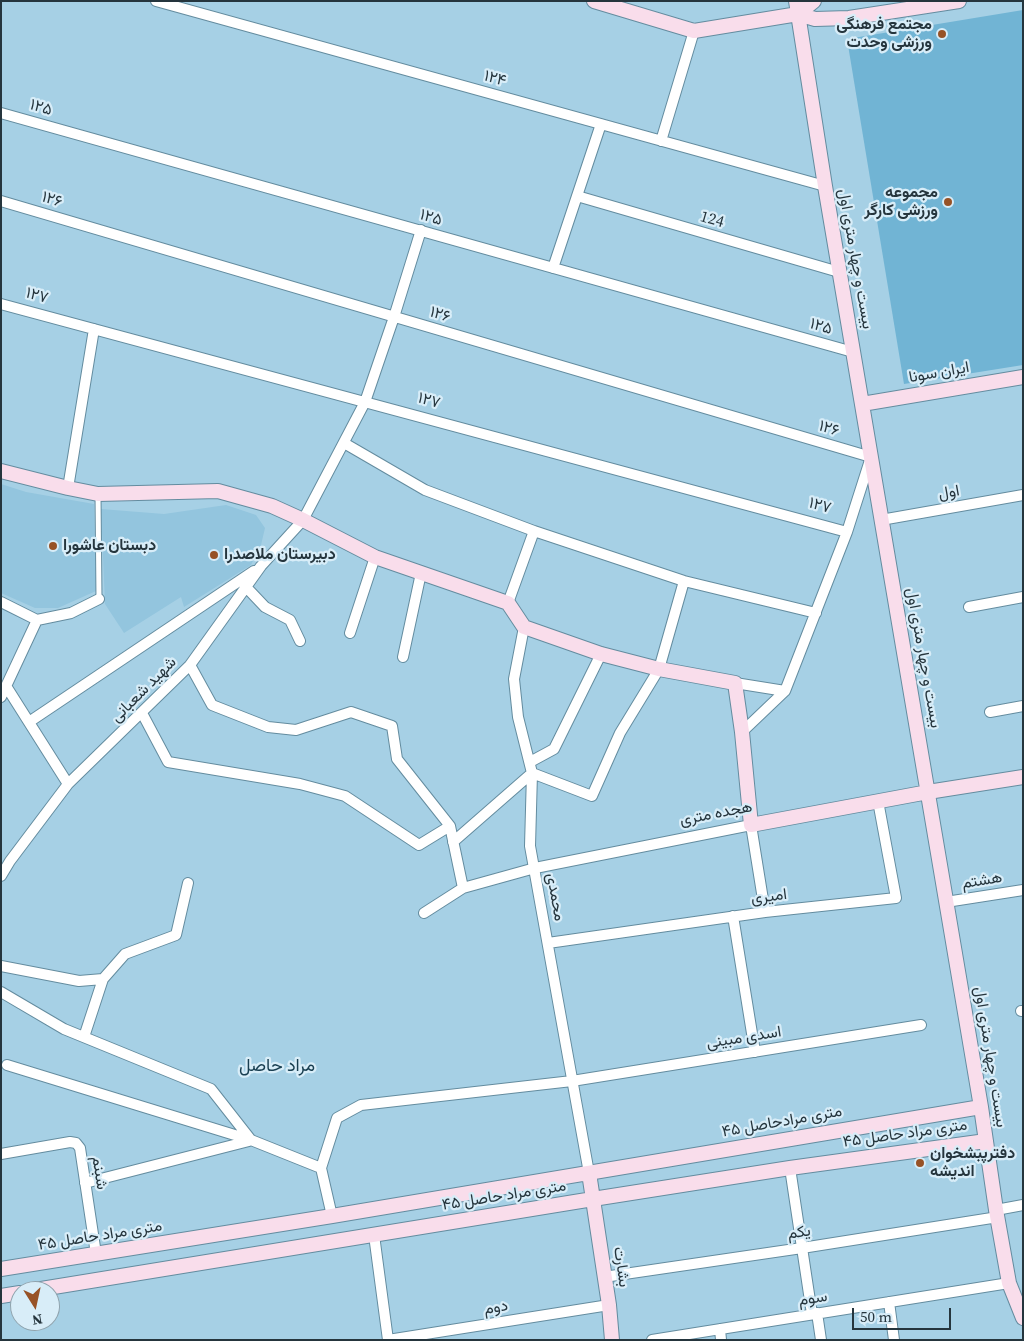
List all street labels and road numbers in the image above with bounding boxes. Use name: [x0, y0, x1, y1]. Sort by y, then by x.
street label: ۱۲۴: [482, 67, 508, 91]
street label: ۱۲۵: [28, 96, 54, 120]
street label: بیست و چهار متری اول: [833, 187, 877, 331]
street label: ۱۲۶: [39, 188, 65, 212]
street label: ۱۲۵: [418, 206, 444, 230]
street label: 124: [698, 207, 726, 233]
street label: ۱۲۷: [24, 284, 50, 308]
street label: ۱۲۶: [427, 303, 453, 327]
street label: ۱۲۵: [808, 315, 834, 339]
street label: ایران سونا: [907, 358, 971, 388]
street label: ۱۲۷: [416, 389, 442, 413]
street label: ۱۲۶: [816, 417, 842, 441]
street label: اول: [937, 482, 961, 504]
street label: ۱۲۷: [807, 494, 833, 518]
street label: بیست و چهار متری اول: [901, 586, 945, 730]
street label: شهید شعبانی: [107, 653, 181, 727]
street label: هجده متری: [678, 798, 754, 830]
street label: هشتم: [960, 868, 1004, 894]
street label: محمدی: [541, 871, 569, 923]
street label: امیری: [750, 885, 788, 909]
street label: بیست و چهار متری اول: [969, 985, 1011, 1129]
street label: اسدی مبینی: [705, 1023, 783, 1053]
street label: ۴۵ متری مرادحاصل: [720, 1102, 844, 1142]
street label: ۴۵ متری مراد حاصل: [842, 1116, 968, 1152]
street label: شبنم: [87, 1155, 111, 1191]
street label: ۴۵ متری مراد حاصل: [441, 1177, 567, 1215]
street label: ۴۵ متری مراد حاصل: [37, 1217, 163, 1255]
street label: یکم: [786, 1222, 812, 1244]
street label: بشارت: [609, 1246, 633, 1288]
street label: سوم: [797, 1287, 829, 1311]
street label: دوم: [483, 1297, 509, 1319]

